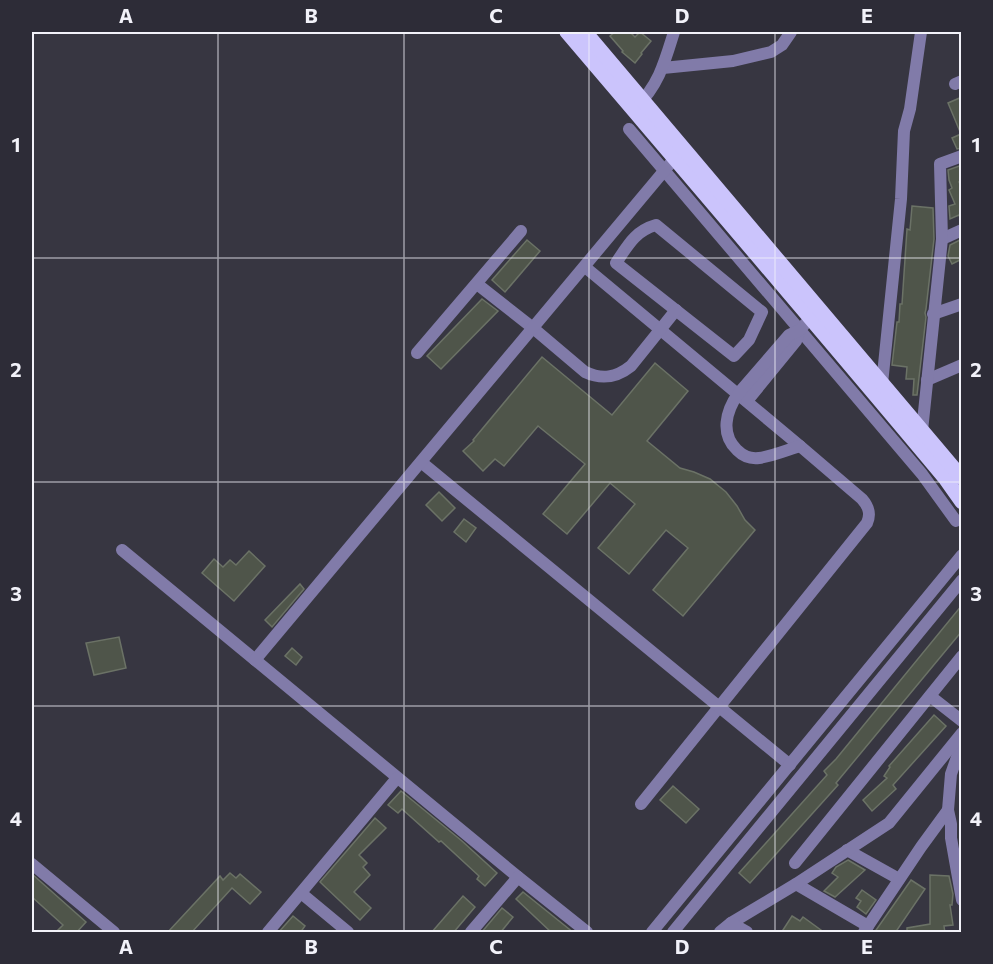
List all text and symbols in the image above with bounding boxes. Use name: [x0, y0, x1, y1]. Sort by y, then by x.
text: A: [119, 3, 133, 27]
text: B: [304, 3, 318, 27]
text: C: [489, 3, 503, 27]
text: D: [675, 3, 689, 27]
text: E: [861, 3, 873, 27]
text: 1: [11, 132, 21, 156]
text: 1: [971, 132, 981, 156]
text: 2: [10, 357, 22, 381]
text: 2: [970, 357, 982, 381]
text: 3: [10, 581, 22, 605]
text: 3: [970, 581, 982, 605]
text: 4: [10, 806, 22, 830]
text: 4: [970, 806, 982, 830]
text: A: [119, 934, 133, 958]
text: B: [304, 934, 318, 958]
text: C: [489, 934, 503, 958]
text: D: [675, 934, 689, 958]
text: E: [861, 934, 873, 958]

